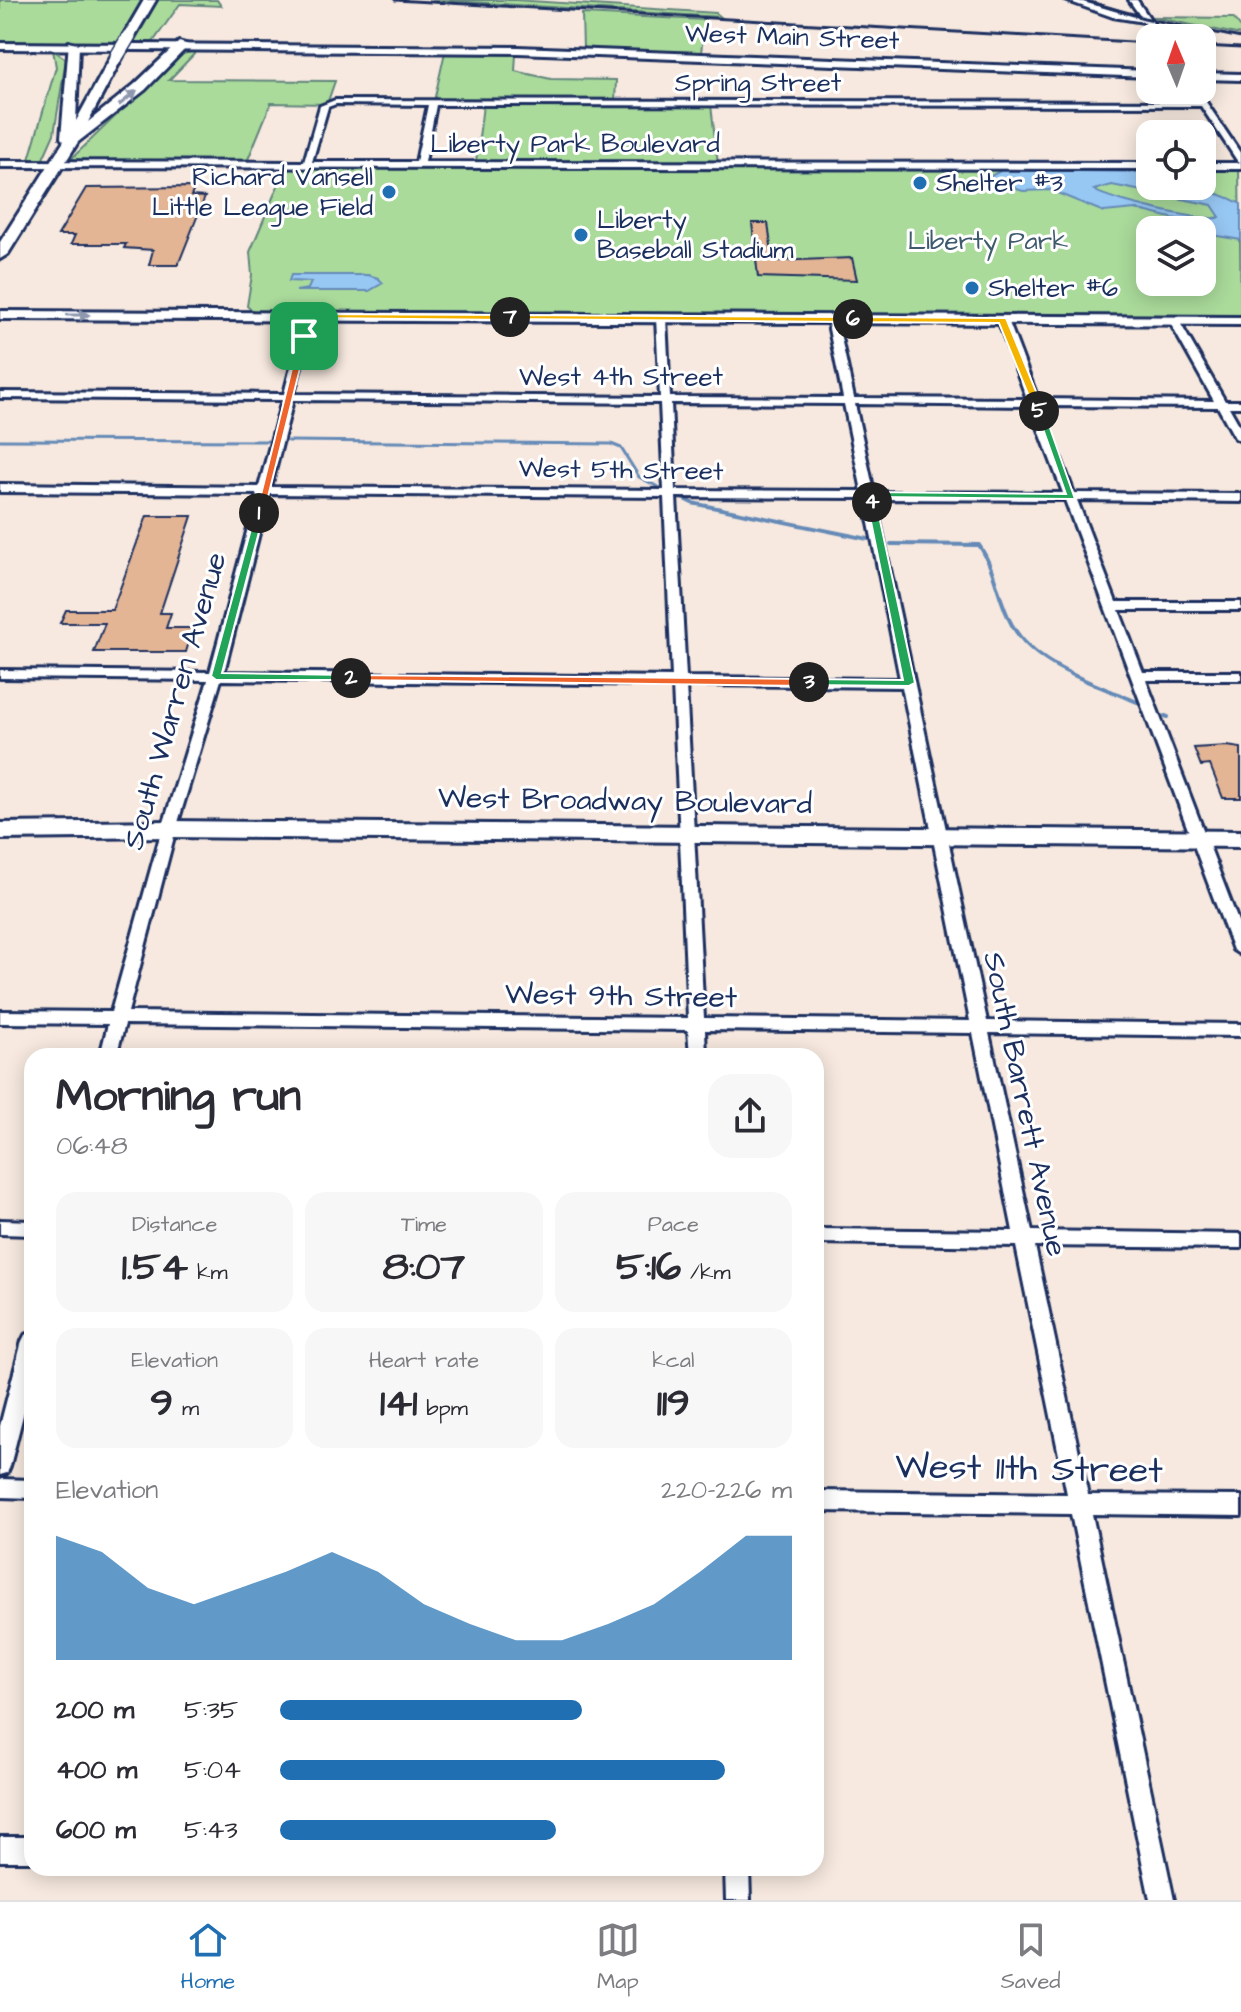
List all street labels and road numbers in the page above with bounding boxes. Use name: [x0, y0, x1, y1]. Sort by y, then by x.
street label: West Main Street: [684, 15, 900, 59]
street label: Spring Street: [675, 65, 842, 103]
street label: Liberty Park Boulevard: [430, 126, 720, 164]
street label: West 4th Street: [519, 359, 724, 395]
street label: West 5th Street: [518, 450, 724, 490]
street label: South Warren Avenue: [112, 547, 238, 855]
street label: West Broadway Boulevard: [438, 777, 812, 826]
street label: South Barrett Avenue: [972, 948, 1078, 1260]
street label: West 9th Street: [505, 973, 737, 1019]
street label: West 11th Street: [895, 1441, 1164, 1497]

